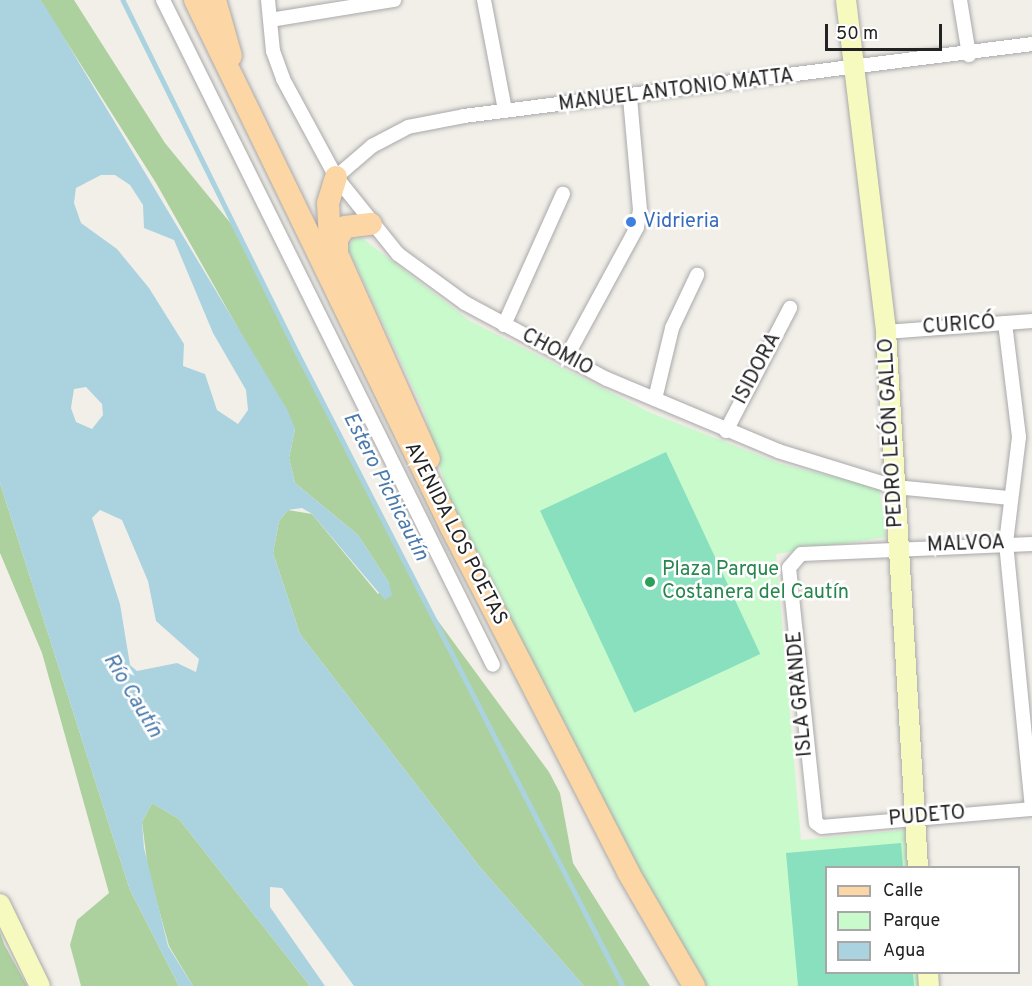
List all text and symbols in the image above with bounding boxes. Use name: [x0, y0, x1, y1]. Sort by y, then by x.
scale bar: [828, 12, 945, 50]
text: 50 m: [836, 23, 878, 46]
street label: MANUEL ANTONIO MATTA: [557, 65, 795, 117]
place label: Vidrieria: [643, 210, 719, 234]
marker: Vidrieria: [624, 215, 638, 229]
street label: CURICÓ: [922, 311, 996, 341]
street label: CHOMIO: [517, 324, 597, 382]
street label: ISIDORA: [729, 329, 787, 409]
street label: PEDRO LEÓN GALLO: [875, 337, 909, 529]
water label: Estero Pichicautín: [337, 409, 433, 565]
street label: AVENIDA LOS POETAS: [398, 438, 512, 630]
street label: MALVOA: [927, 532, 1005, 558]
place label: Plaza Parque Costanera del Cautín: [662, 558, 849, 605]
marker: Plaza Parque Costanera del Cautín: [643, 575, 657, 589]
street label: ISLA GRANDE: [784, 630, 818, 758]
water label: Río Cautín: [97, 649, 167, 743]
street label: PUDETO: [888, 802, 966, 832]
legend: [825, 866, 1020, 974]
text: Calle: [883, 880, 923, 903]
text: Parque: [883, 910, 940, 933]
text: Agua: [883, 940, 925, 963]

